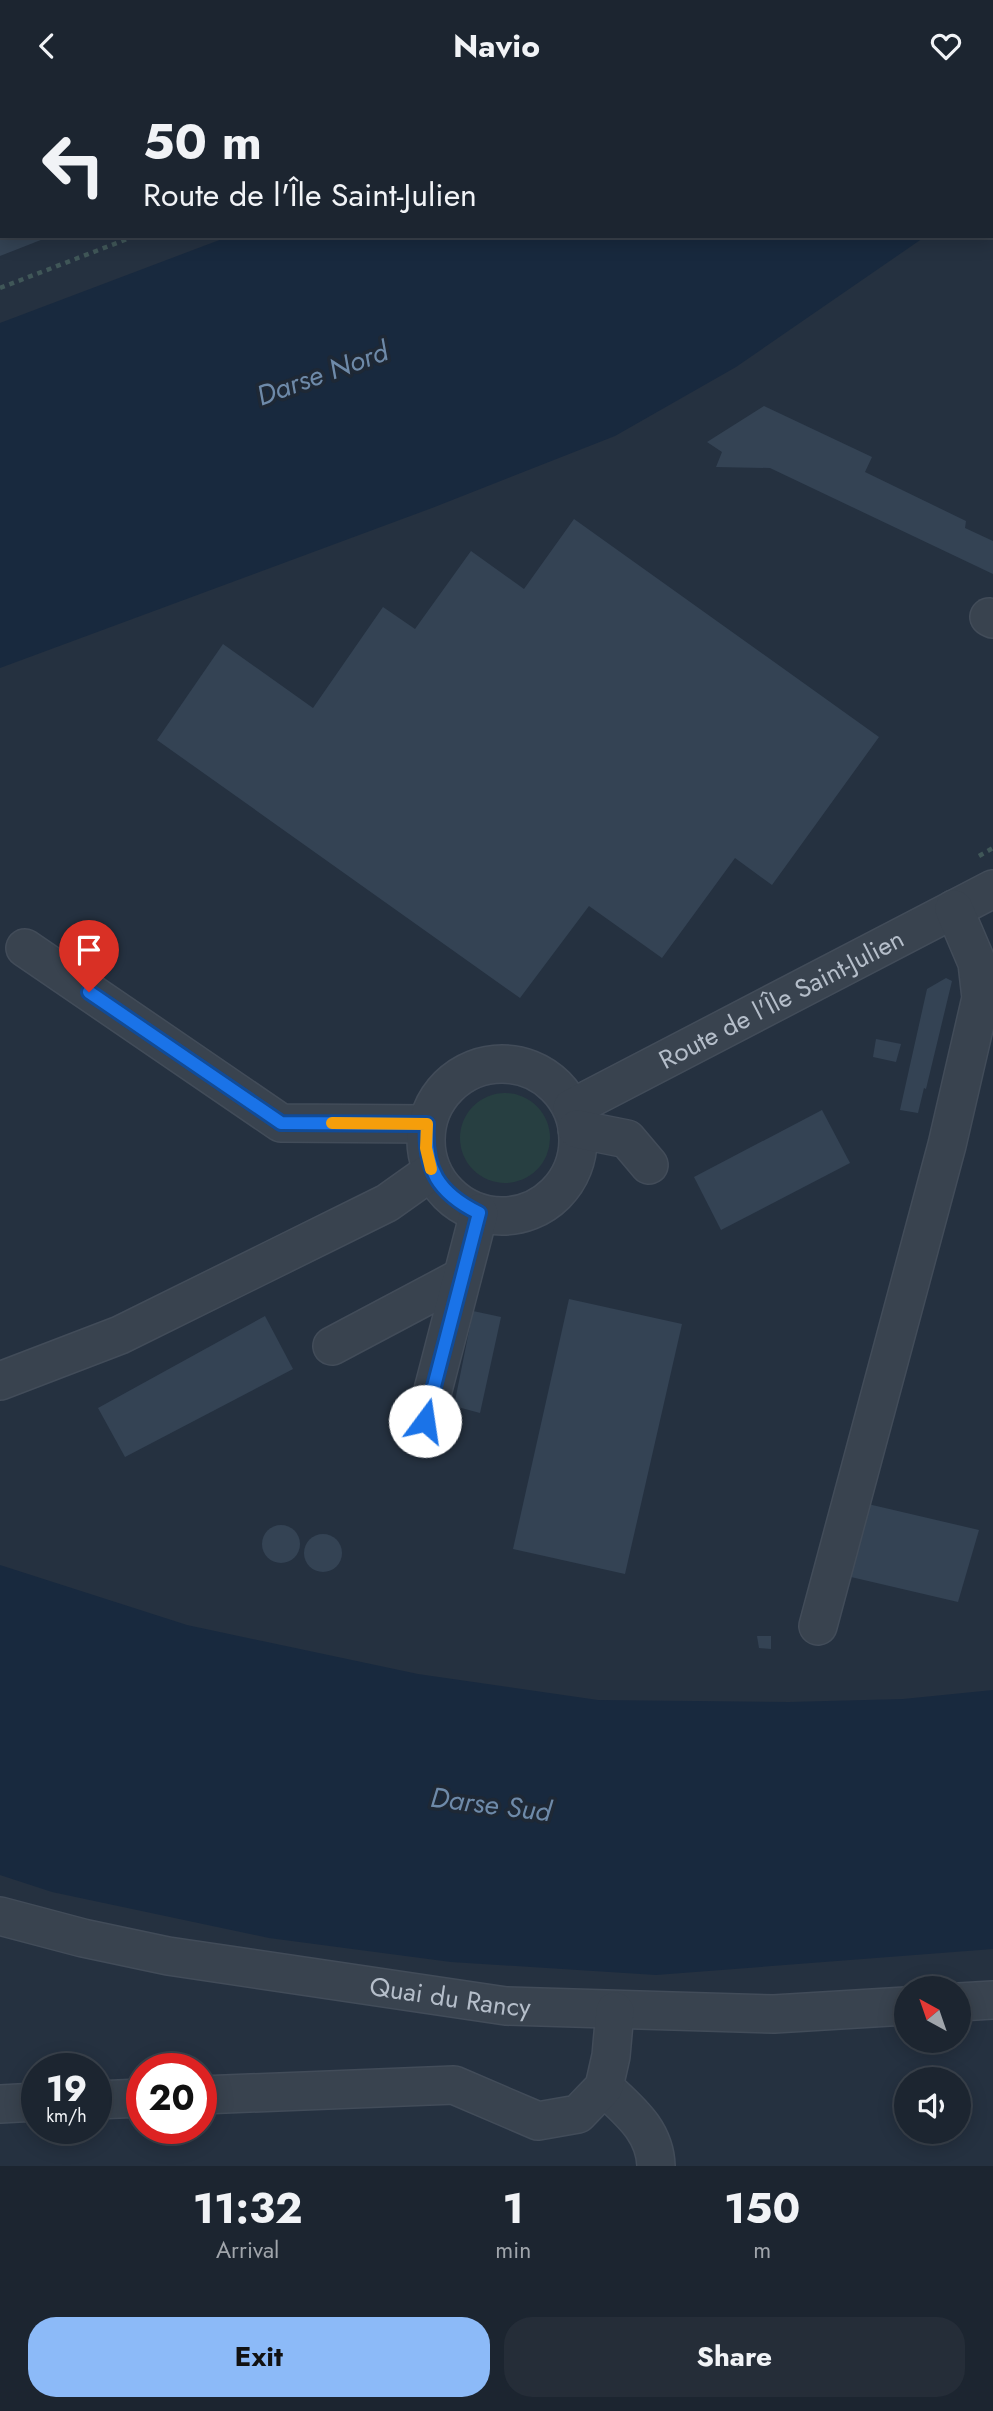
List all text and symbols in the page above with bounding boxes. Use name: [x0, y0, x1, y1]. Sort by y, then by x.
text: Navio: [453, 23, 540, 69]
icon: back: [28, 27, 66, 65]
icon: heart: [927, 27, 965, 65]
text: 50 m: [143, 107, 262, 177]
icon: left: [28, 119, 119, 210]
text: Route de l'Île Saint-Julien: [143, 172, 477, 218]
water label: Darse Nord: [251, 330, 395, 416]
pin: [59, 920, 119, 992]
street label: Route de l'Île Saint-Julien: [652, 920, 911, 1079]
icon: arrive: [70, 931, 108, 969]
position arrow: [388, 1384, 462, 1458]
water label: Darse Sud: [428, 1777, 555, 1832]
street label: Quai du Rancy: [367, 1967, 532, 2026]
north arrow: [894, 1976, 971, 2053]
map controls: [894, 1976, 971, 2144]
speed limit sign: 20: [126, 2053, 217, 2144]
text: 19: [46, 2064, 87, 2114]
button: sound: [894, 2067, 971, 2144]
text: km/h: [46, 2103, 87, 2129]
text: 11:32: [193, 2178, 303, 2239]
text: 1: [503, 2178, 524, 2239]
text: 150: [724, 2178, 800, 2239]
text: Arrival: [216, 2233, 279, 2267]
text: min: [495, 2233, 531, 2267]
text: m: [753, 2233, 771, 2267]
button: Exit: [28, 2317, 490, 2397]
button: Share: [504, 2317, 965, 2397]

